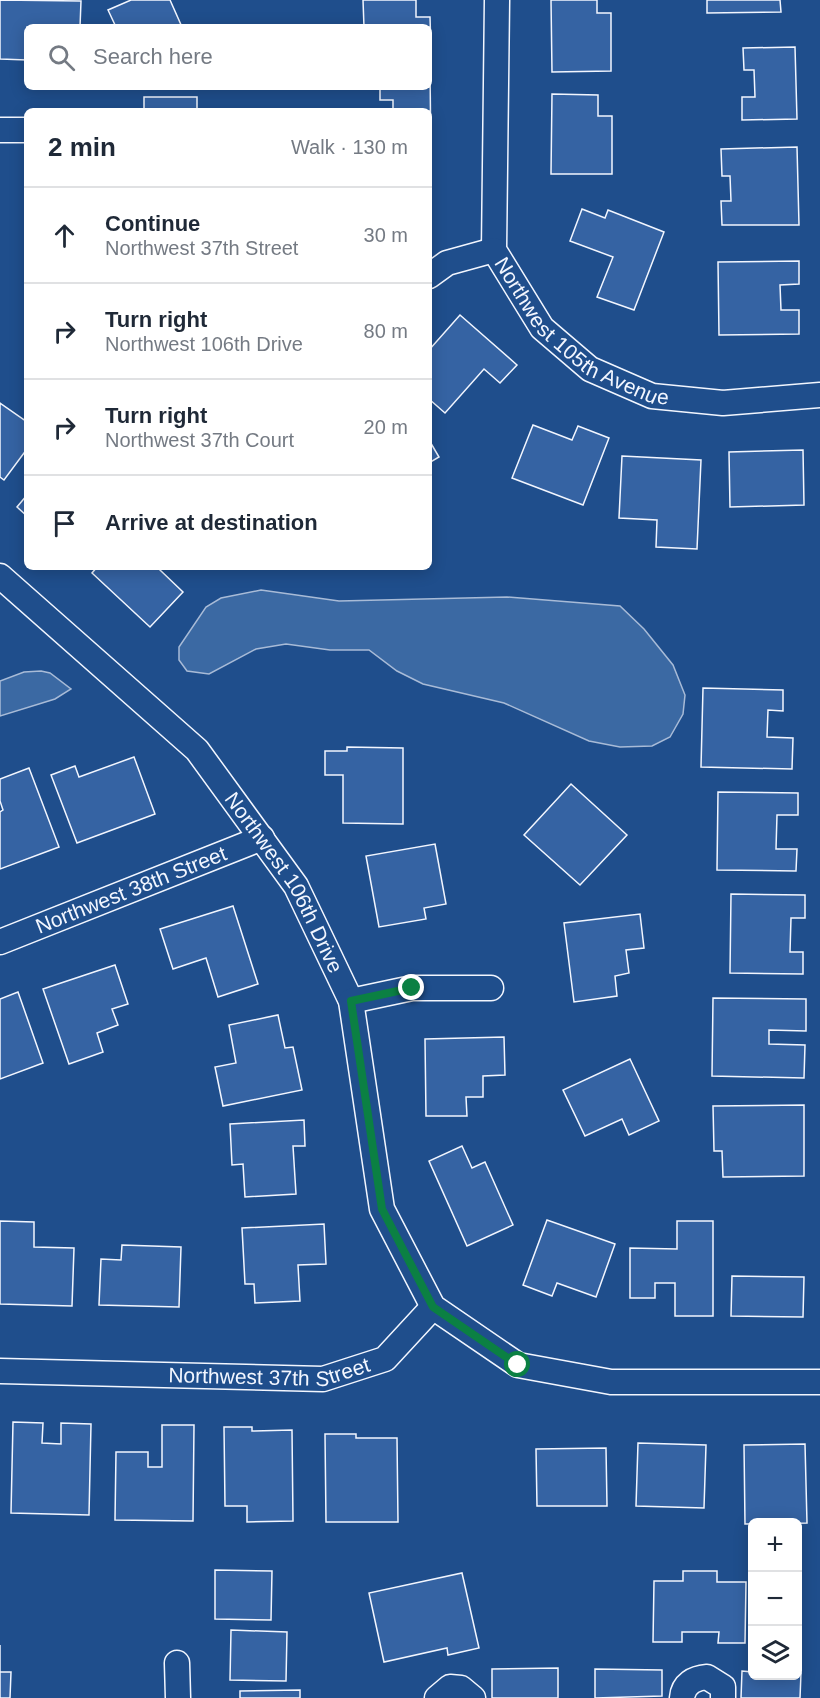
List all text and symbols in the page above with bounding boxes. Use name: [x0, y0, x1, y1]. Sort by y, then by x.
search box: [24, 24, 432, 90]
icon: search: [45, 41, 78, 74]
text: Search here: [93, 44, 213, 69]
text: 2 min: [48, 132, 116, 162]
text: Walk · 130 m: [291, 136, 408, 158]
text: Continue: [105, 211, 200, 236]
icon: ahead: [48, 219, 81, 252]
text: 30 m: [364, 224, 408, 246]
text: Northwest 37th Street: [105, 237, 298, 259]
street label: Northwest 105th Avenue: [490, 253, 670, 409]
text: Turn right: [105, 307, 207, 332]
icon: right: [48, 315, 81, 348]
text: 80 m: [364, 320, 408, 342]
text: Northwest 106th Drive: [105, 333, 303, 355]
text: Turn right: [105, 403, 207, 428]
icon: right: [48, 411, 81, 444]
text: 20 m: [364, 416, 408, 438]
text: Northwest 37th Court: [105, 429, 294, 451]
icon: arrive: [48, 507, 81, 540]
text: Arrive at destination: [105, 510, 318, 535]
street label: Northwest 106th Drive: [221, 788, 348, 976]
street label: Northwest 38th Street: [32, 841, 230, 938]
route end: [398, 974, 424, 1000]
route start: [504, 1351, 530, 1377]
street label: Northwest 37th Street: [168, 1353, 373, 1390]
map controls: [748, 1518, 802, 1680]
button: +: [748, 1518, 802, 1572]
button: −: [748, 1572, 802, 1626]
button: layers: [748, 1626, 802, 1680]

